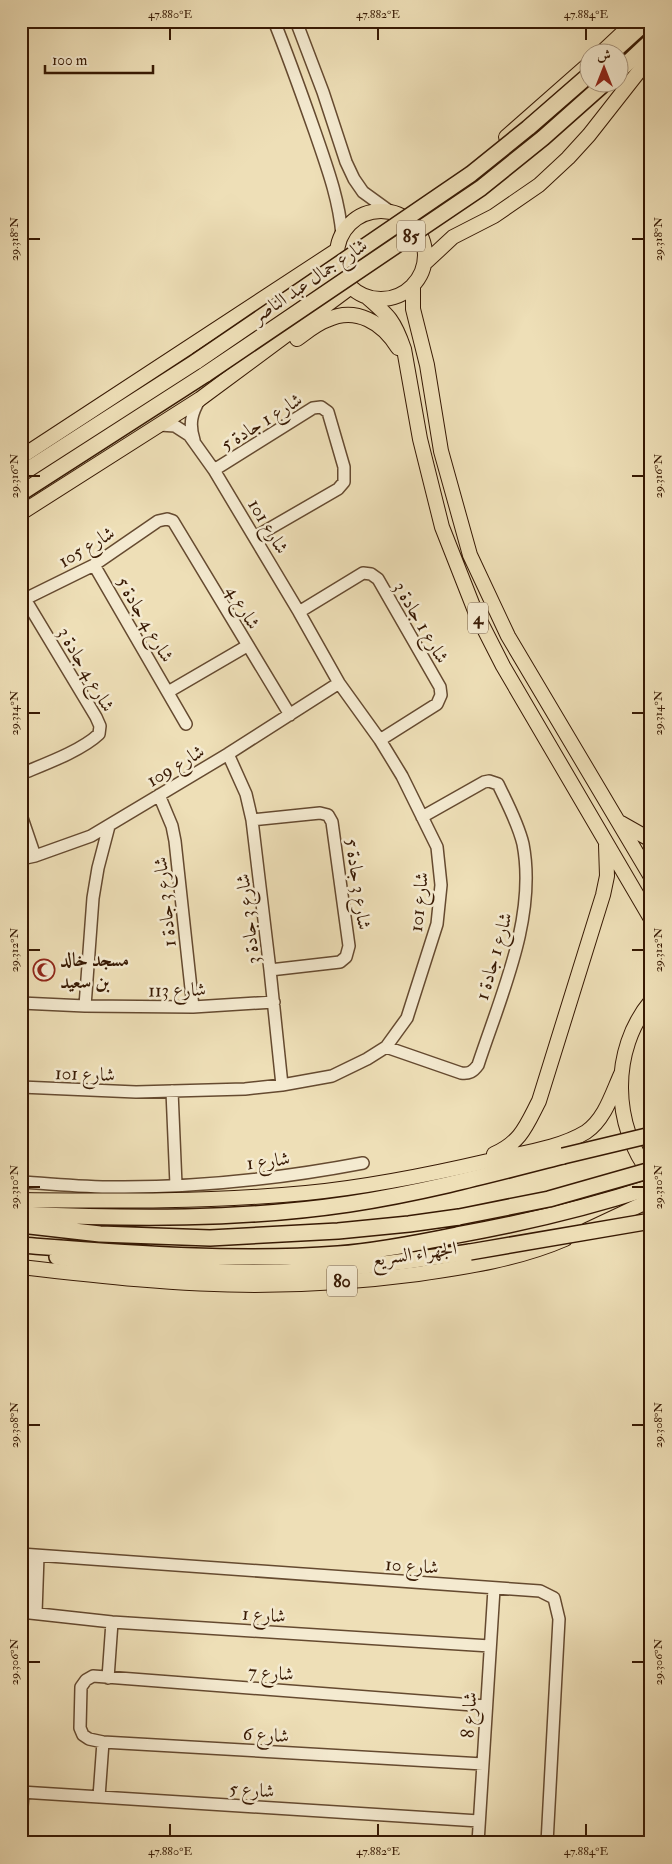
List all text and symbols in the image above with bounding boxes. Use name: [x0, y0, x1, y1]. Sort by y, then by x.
text: 47.880°E: [148, 7, 192, 22]
text: 47.882°E: [356, 7, 400, 22]
text: 47.884°E: [564, 7, 609, 22]
scale bar: [45, 42, 152, 74]
north arrow: [580, 42, 630, 92]
text: ش: [597, 47, 611, 64]
text: 100 m: [52, 51, 88, 70]
text: 29.318°N: [7, 217, 22, 261]
text: 29.318°N: [651, 217, 666, 261]
road number: 85: [397, 220, 425, 252]
street label: شارع جمال عبد الناصر: [245, 233, 374, 332]
street label: شارع 1 جادة 5: [216, 387, 308, 459]
text: 29.316°N: [7, 454, 22, 498]
text: 29.316°N: [651, 454, 666, 498]
street label: شارع 101: [240, 495, 294, 560]
street label: شارع 105: [54, 521, 121, 576]
street label: شارع 4 جادة 5: [108, 572, 179, 668]
street label: شارع 1 جادة 3: [386, 577, 454, 669]
street label: شارع 4: [218, 581, 266, 635]
road number: 4: [468, 602, 488, 634]
street label: شارع 4 جادة 3: [50, 623, 120, 718]
text: 29.314°N: [7, 690, 22, 735]
text: 29.314°N: [651, 690, 666, 735]
street label: شارع 109: [142, 739, 210, 795]
street label: شارع 3 جادة 5: [337, 837, 376, 932]
street label: شارع 3 جادة 1: [148, 855, 185, 948]
street label: شارع 101: [404, 871, 437, 934]
street label: شارع 3 جادة 3: [231, 872, 268, 966]
street label: شارع 1 جادة 1: [470, 910, 521, 1004]
text: 29.312°N: [7, 927, 22, 972]
text: 29.312°N: [651, 927, 666, 972]
place label: مسجد خالد بن سعيد: [60, 948, 129, 994]
mosque icon: مسجد خالد بن سعيد: [32, 958, 56, 982]
street label: شارع 113: [148, 977, 206, 1006]
street label: شارع 101: [54, 1061, 115, 1090]
street label: شارع 1: [245, 1146, 292, 1179]
text: 29.310°N: [7, 1164, 22, 1209]
text: 29.310°N: [651, 1164, 666, 1209]
street label: الجهراء السريع: [370, 1236, 459, 1277]
road number: 80: [327, 1266, 357, 1296]
text: 29.308°N: [7, 1402, 22, 1448]
text: 29.308°N: [651, 1402, 666, 1448]
street label: شارع 10: [384, 1552, 439, 1583]
street label: شارع 1: [241, 1601, 287, 1631]
text: 29.306°N: [7, 1639, 22, 1685]
text: 29.306°N: [651, 1639, 666, 1685]
street label: شارع 7: [247, 1659, 295, 1690]
street label: شارع 8: [455, 1691, 486, 1739]
street label: شارع 6: [242, 1722, 290, 1751]
street label: شارع 5: [228, 1776, 275, 1807]
text: 47.880°E: [148, 1844, 192, 1859]
text: 47.882°E: [356, 1844, 400, 1859]
text: 47.884°E: [564, 1844, 609, 1859]

